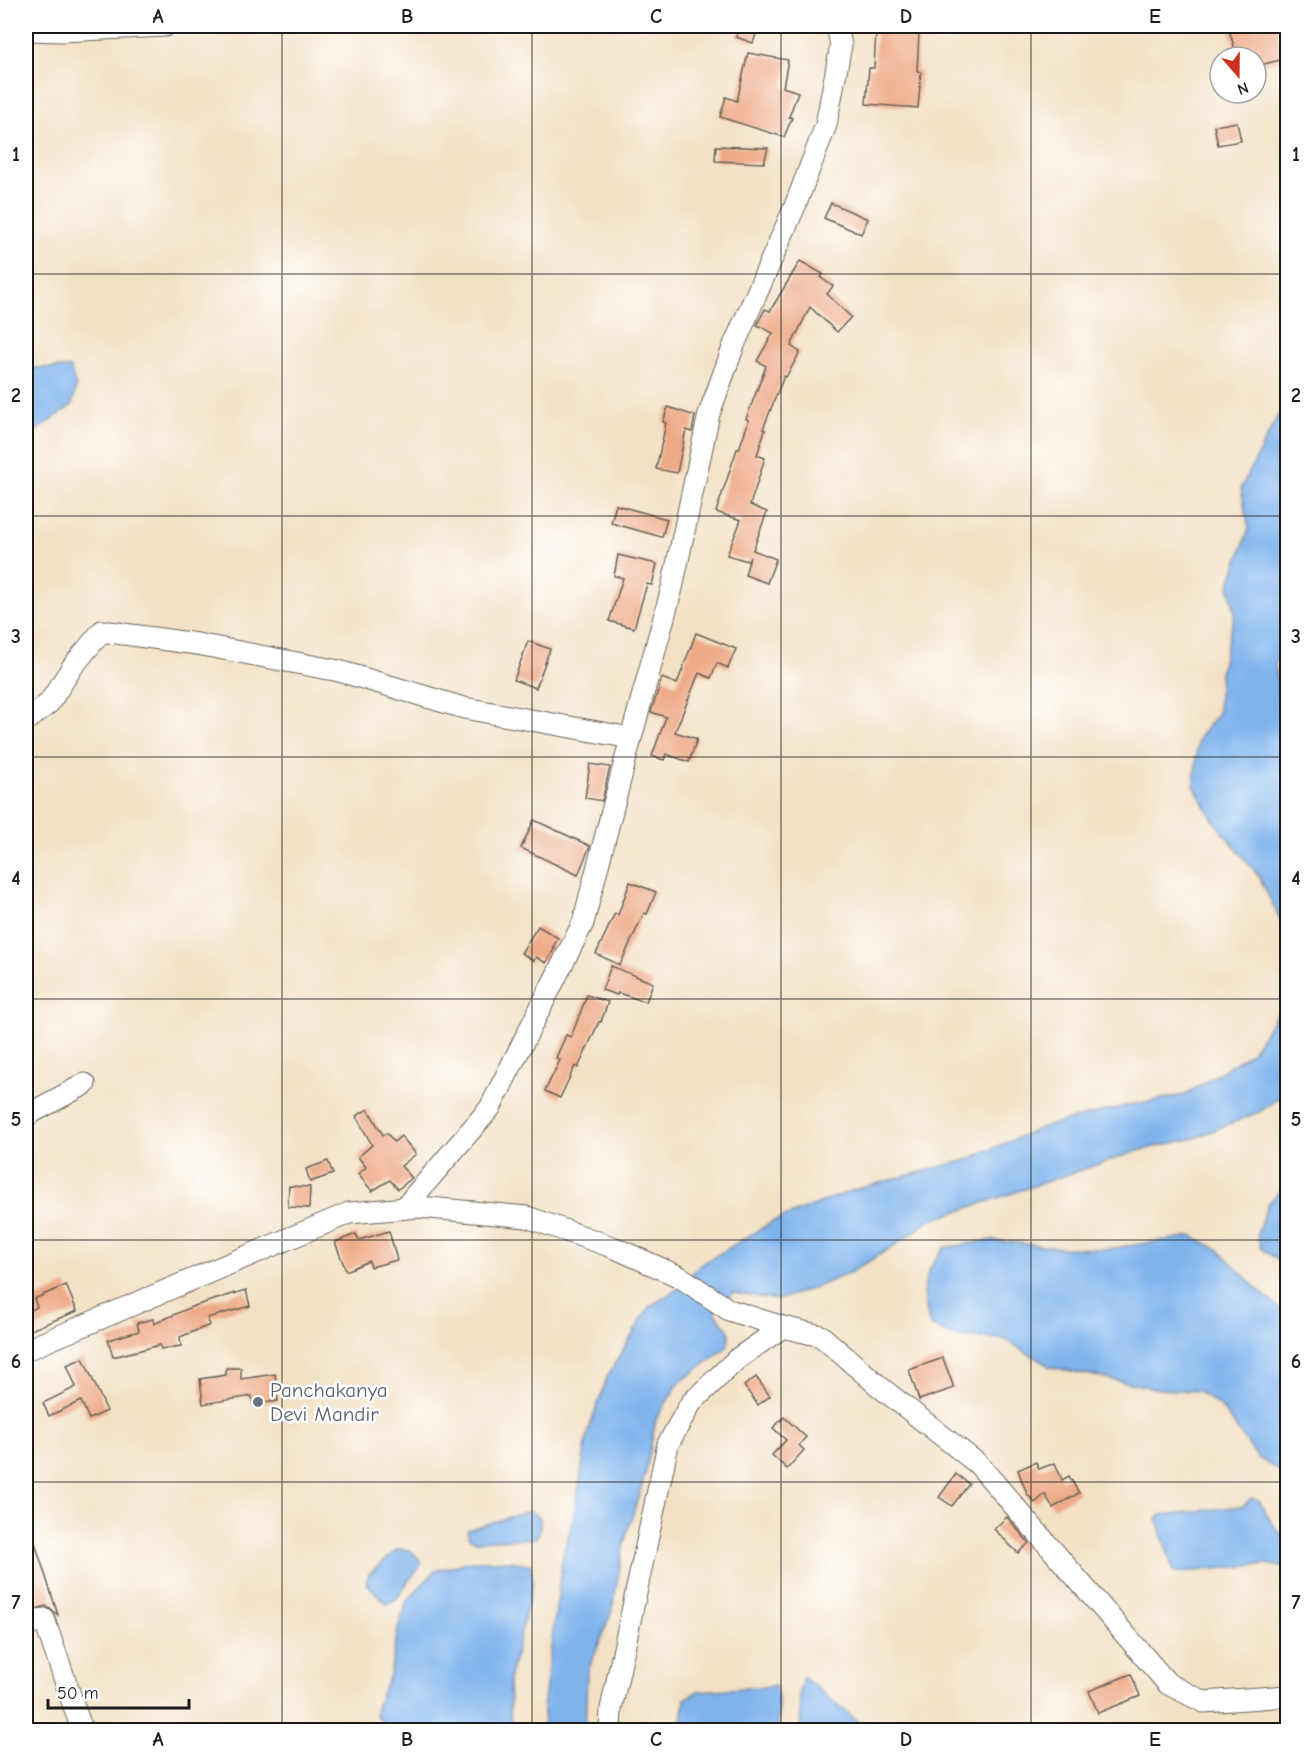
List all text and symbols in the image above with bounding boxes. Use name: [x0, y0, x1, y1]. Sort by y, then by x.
text: A: [152, 5, 164, 28]
text: B: [401, 5, 413, 28]
text: C: [650, 5, 662, 28]
text: D: [900, 5, 912, 28]
text: E: [1149, 5, 1161, 28]
north arrow: [1208, 45, 1268, 105]
text: N: [1235, 78, 1251, 98]
text: 1: [12, 143, 20, 166]
text: 1: [1292, 143, 1300, 166]
text: 2: [11, 384, 21, 407]
text: 2: [1291, 384, 1301, 407]
text: 3: [11, 625, 21, 648]
text: 3: [1291, 625, 1301, 648]
text: 4: [11, 867, 21, 890]
text: 4: [1291, 867, 1301, 890]
text: 5: [11, 1108, 21, 1131]
text: 5: [1291, 1108, 1301, 1131]
text: 6: [11, 1350, 21, 1373]
text: 6: [1291, 1350, 1301, 1373]
place label: Panchakanya Devi Mandir: [270, 1378, 388, 1426]
marker: Panchakanya Devi Mandir: [251, 1395, 265, 1409]
text: 7: [12, 1591, 21, 1614]
text: 7: [1292, 1591, 1301, 1614]
scale bar: [48, 1672, 189, 1710]
text: 50 m: [57, 1683, 99, 1704]
text: A: [152, 1728, 164, 1751]
text: B: [401, 1728, 413, 1751]
text: C: [650, 1728, 662, 1751]
text: D: [900, 1728, 912, 1751]
text: E: [1149, 1728, 1161, 1751]

